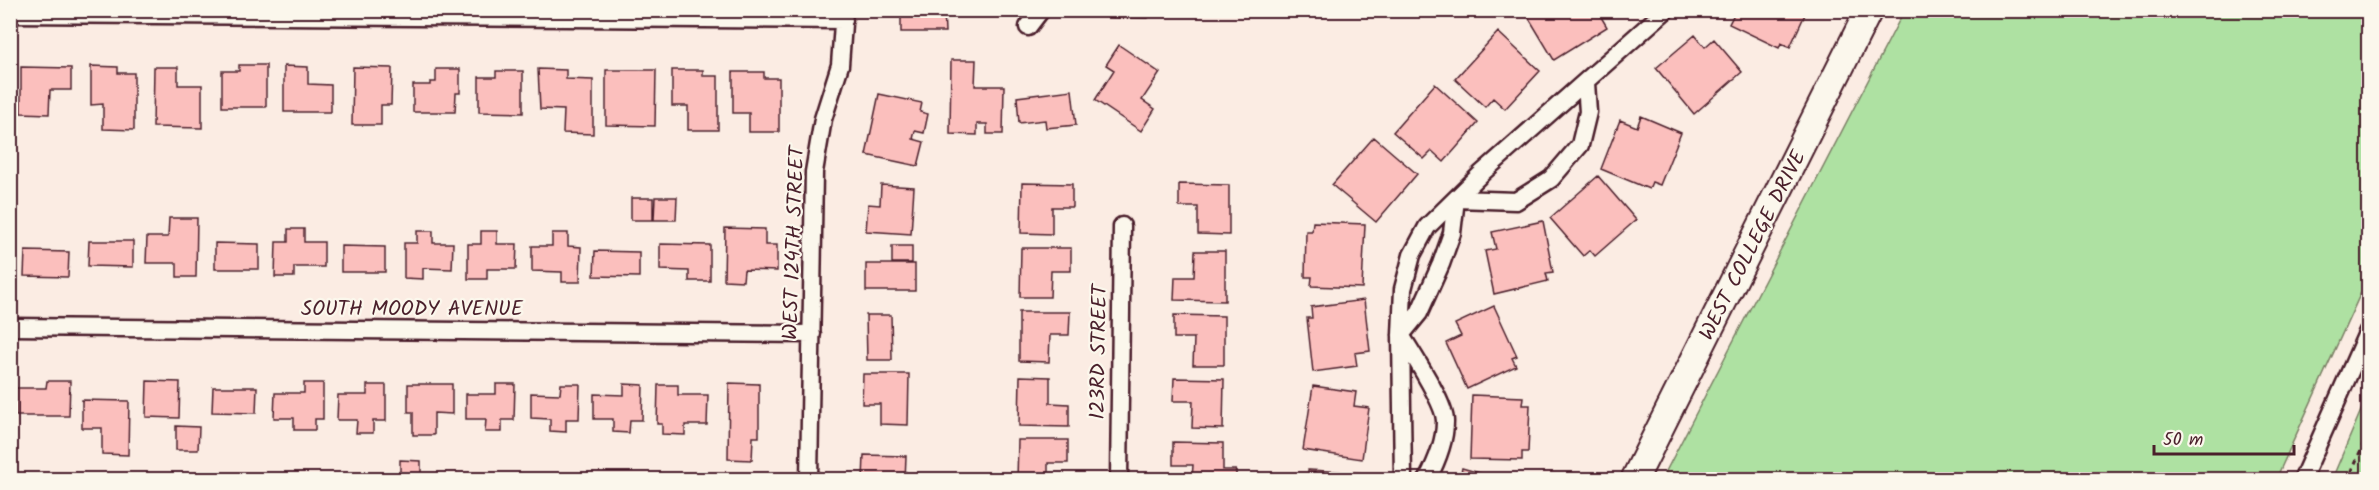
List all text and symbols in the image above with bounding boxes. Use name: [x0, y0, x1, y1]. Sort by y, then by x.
street label: WEST 124TH STREET: [775, 144, 814, 341]
street label: WEST COLLEGE DRIVE: [1691, 144, 1816, 347]
street label: 123RD STREET: [1082, 282, 1117, 420]
street label: SOUTH MOODY AVENUE: [301, 293, 524, 326]
scale bar: [2154, 418, 2294, 456]
text: 50 m: [2163, 426, 2203, 455]

